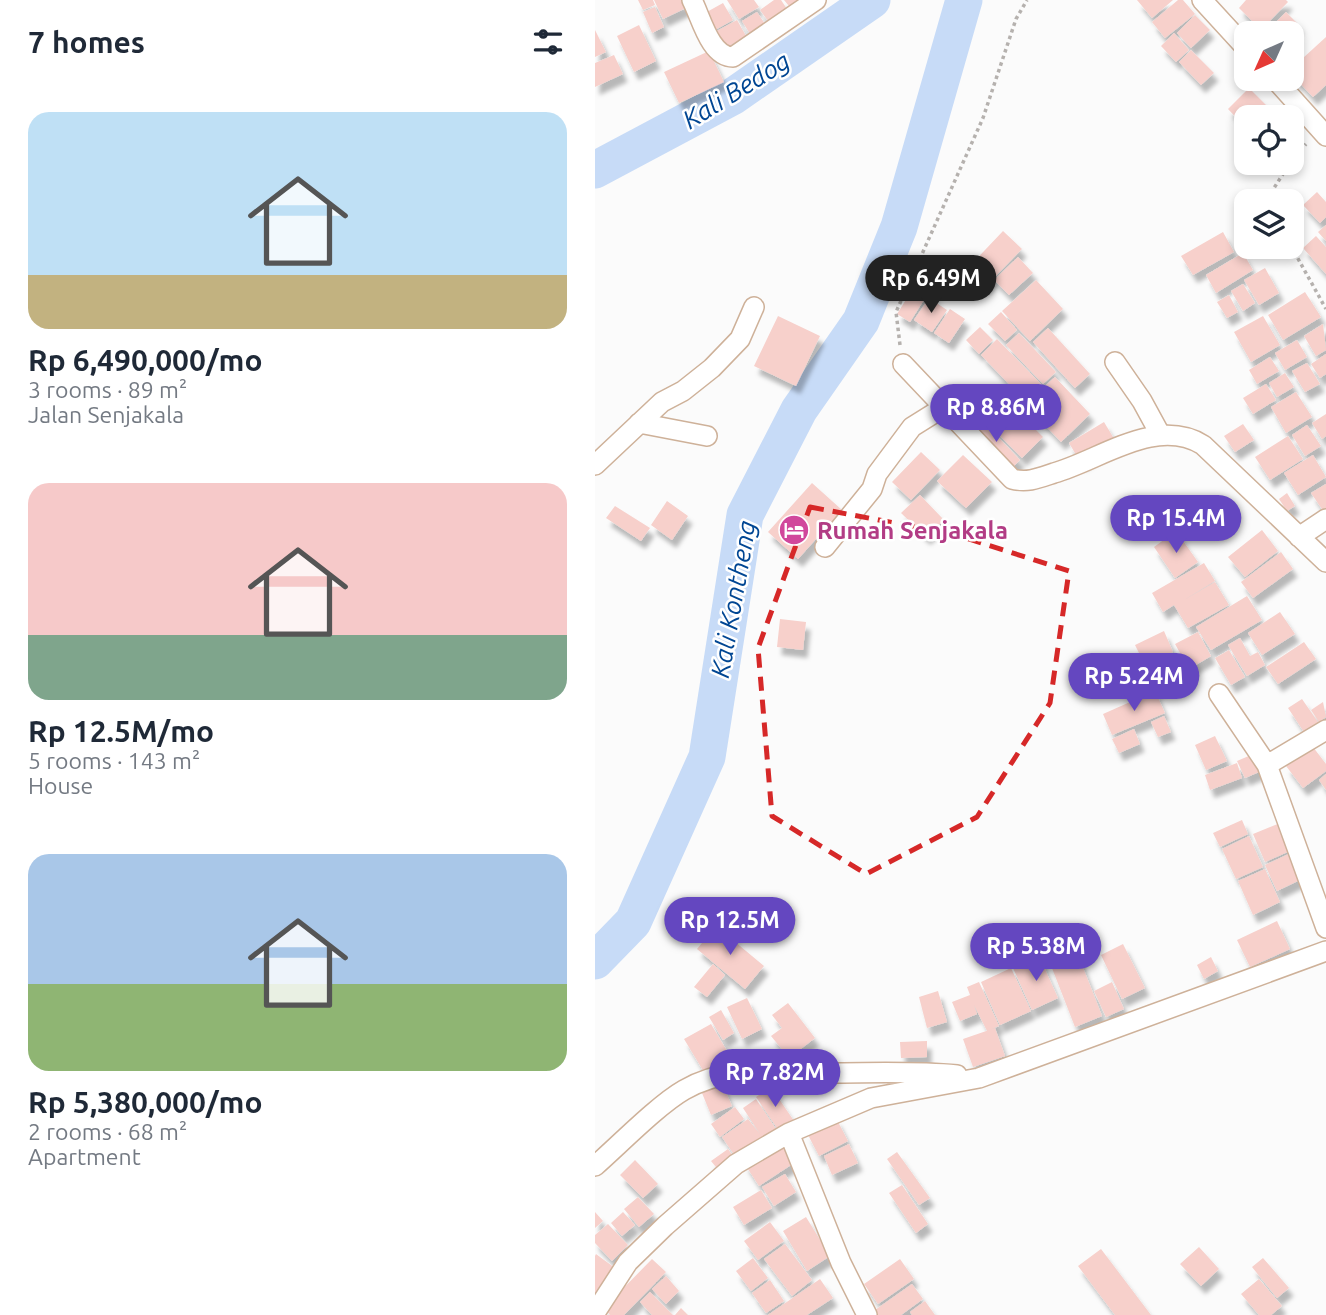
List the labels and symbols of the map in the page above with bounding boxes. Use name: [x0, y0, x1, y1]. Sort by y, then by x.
north arrow: [1234, 21, 1304, 91]
water label: Kali Bedog: [677, 46, 795, 134]
pin: Rp 6.49M: [859, 256, 1003, 315]
pin: Rp 8.86M: [924, 384, 1068, 444]
pin: Rp 15.4M: [1104, 496, 1248, 555]
hotel icon: Rumah Senjakala: [777, 513, 811, 547]
place label: Rumah Senjakala: [817, 517, 1008, 544]
water label: Kali Kontheng: [705, 518, 761, 680]
pin: Rp 5.24M: [1062, 654, 1206, 713]
pin: Rp 12.5M: [658, 898, 802, 957]
pin: Rp 5.38M: [964, 923, 1108, 983]
pin: Rp 7.82M: [703, 1050, 847, 1109]

